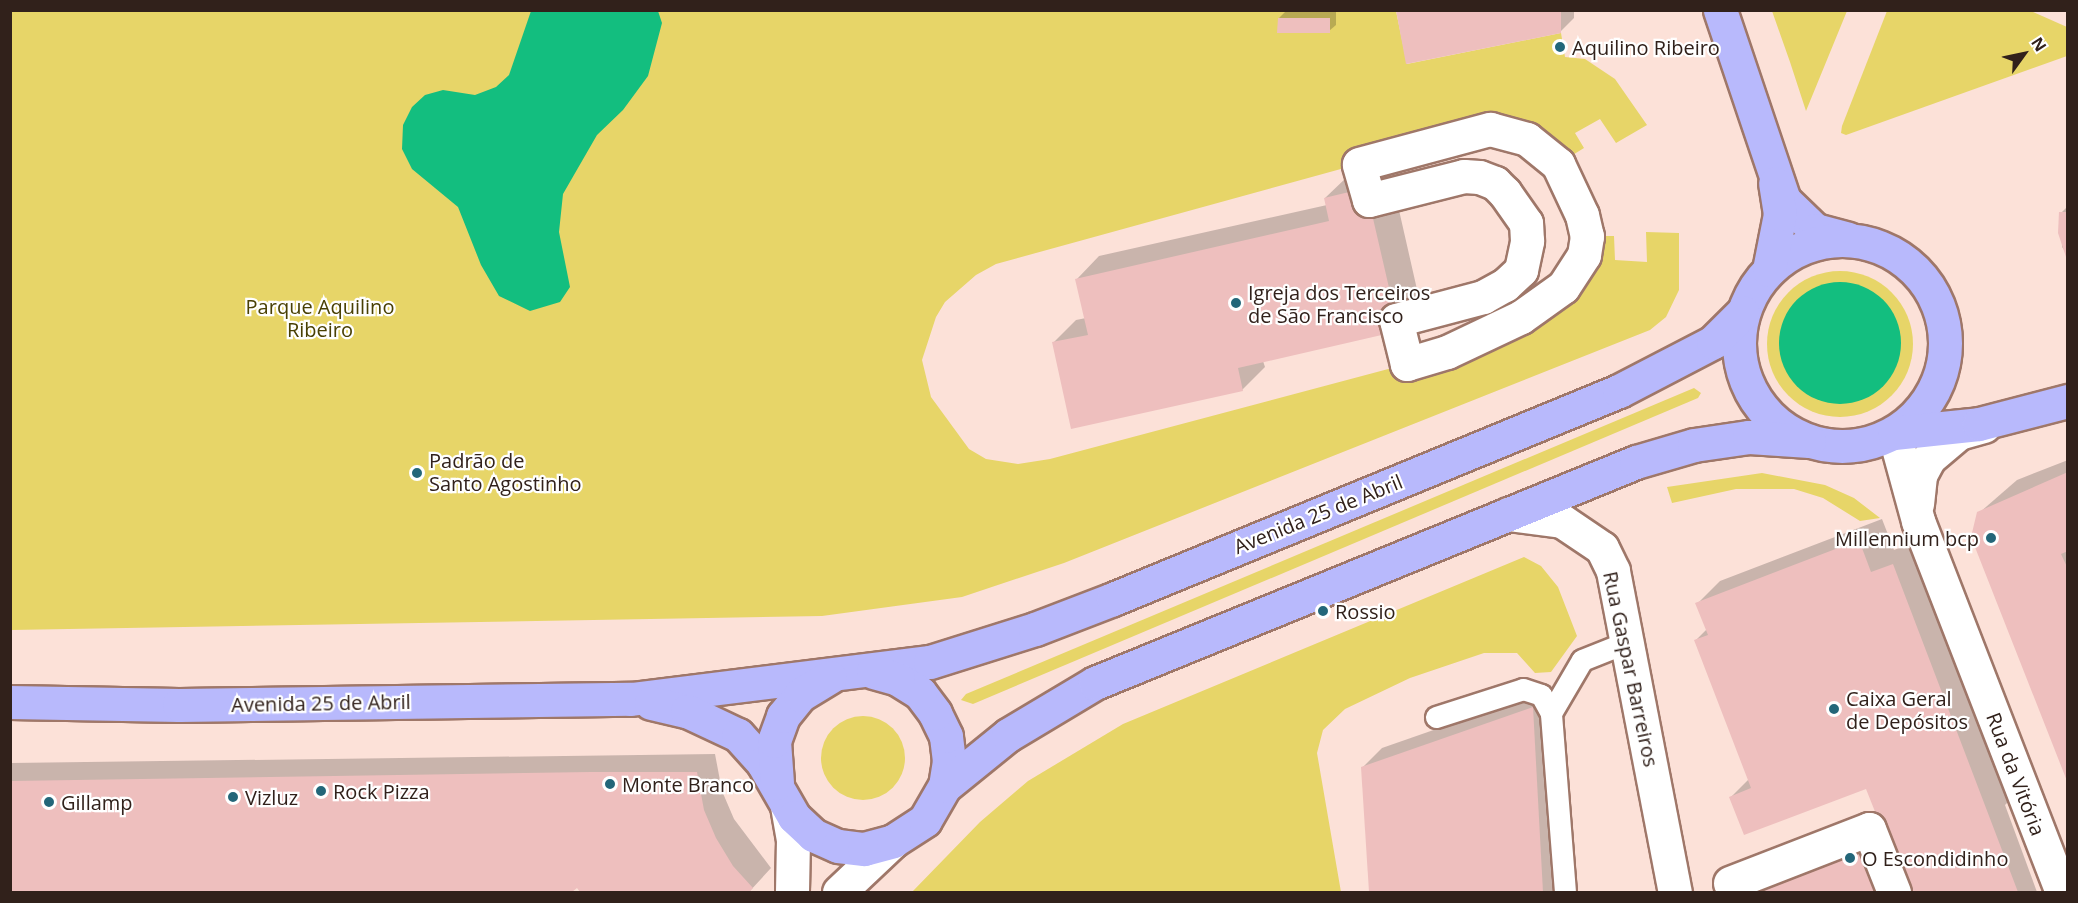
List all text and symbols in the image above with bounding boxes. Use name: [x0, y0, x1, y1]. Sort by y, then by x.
north arrow: [1994, 24, 2054, 84]
text: N: [2026, 33, 2052, 56]
place label: Aquilino Ribeiro: [1572, 35, 1720, 59]
marker: Aquilino Ribeiro: [1553, 40, 1567, 54]
place label: Igreja dos Terceiros de São Francisco: [1248, 280, 1430, 327]
park label: Parque Aquilino Ribeiro: [246, 294, 394, 341]
marker: Igreja dos Terceiros de São Francisco: [1229, 296, 1243, 310]
place label: Padrão de Santo Agostinho: [429, 449, 582, 496]
marker: Padrão de Santo Agostinho: [410, 466, 424, 480]
street label: Avenida 25 de Abril: [1230, 469, 1406, 559]
place label: Millennium bcp: [1835, 526, 1979, 550]
marker: Millennium bcp: [1984, 531, 1998, 545]
street label: Rua Gaspar Barreiros: [1599, 569, 1663, 769]
place label: Rossio: [1335, 599, 1396, 623]
marker: Rossio: [1316, 604, 1330, 618]
place label: Caixa Geral de Depósitos: [1846, 686, 1968, 733]
street label: Avenida 25 de Abril: [231, 689, 411, 717]
marker: Caixa Geral de Depósitos: [1827, 702, 1841, 716]
street label: Rua da Vitória: [1982, 709, 2050, 839]
place label: Monte Branco: [622, 772, 754, 796]
marker: Monte Branco: [603, 777, 617, 791]
place label: Rock Pizza: [333, 779, 430, 803]
marker: Rock Pizza: [314, 784, 328, 798]
place label: Vizluz: [245, 785, 298, 809]
place label: Gillamp: [61, 790, 133, 814]
marker: Vizluz: [226, 790, 240, 804]
marker: Gillamp: [42, 795, 56, 809]
place label: O Escondidinho: [1862, 846, 2008, 870]
marker: O Escondidinho: [1843, 851, 1857, 865]

